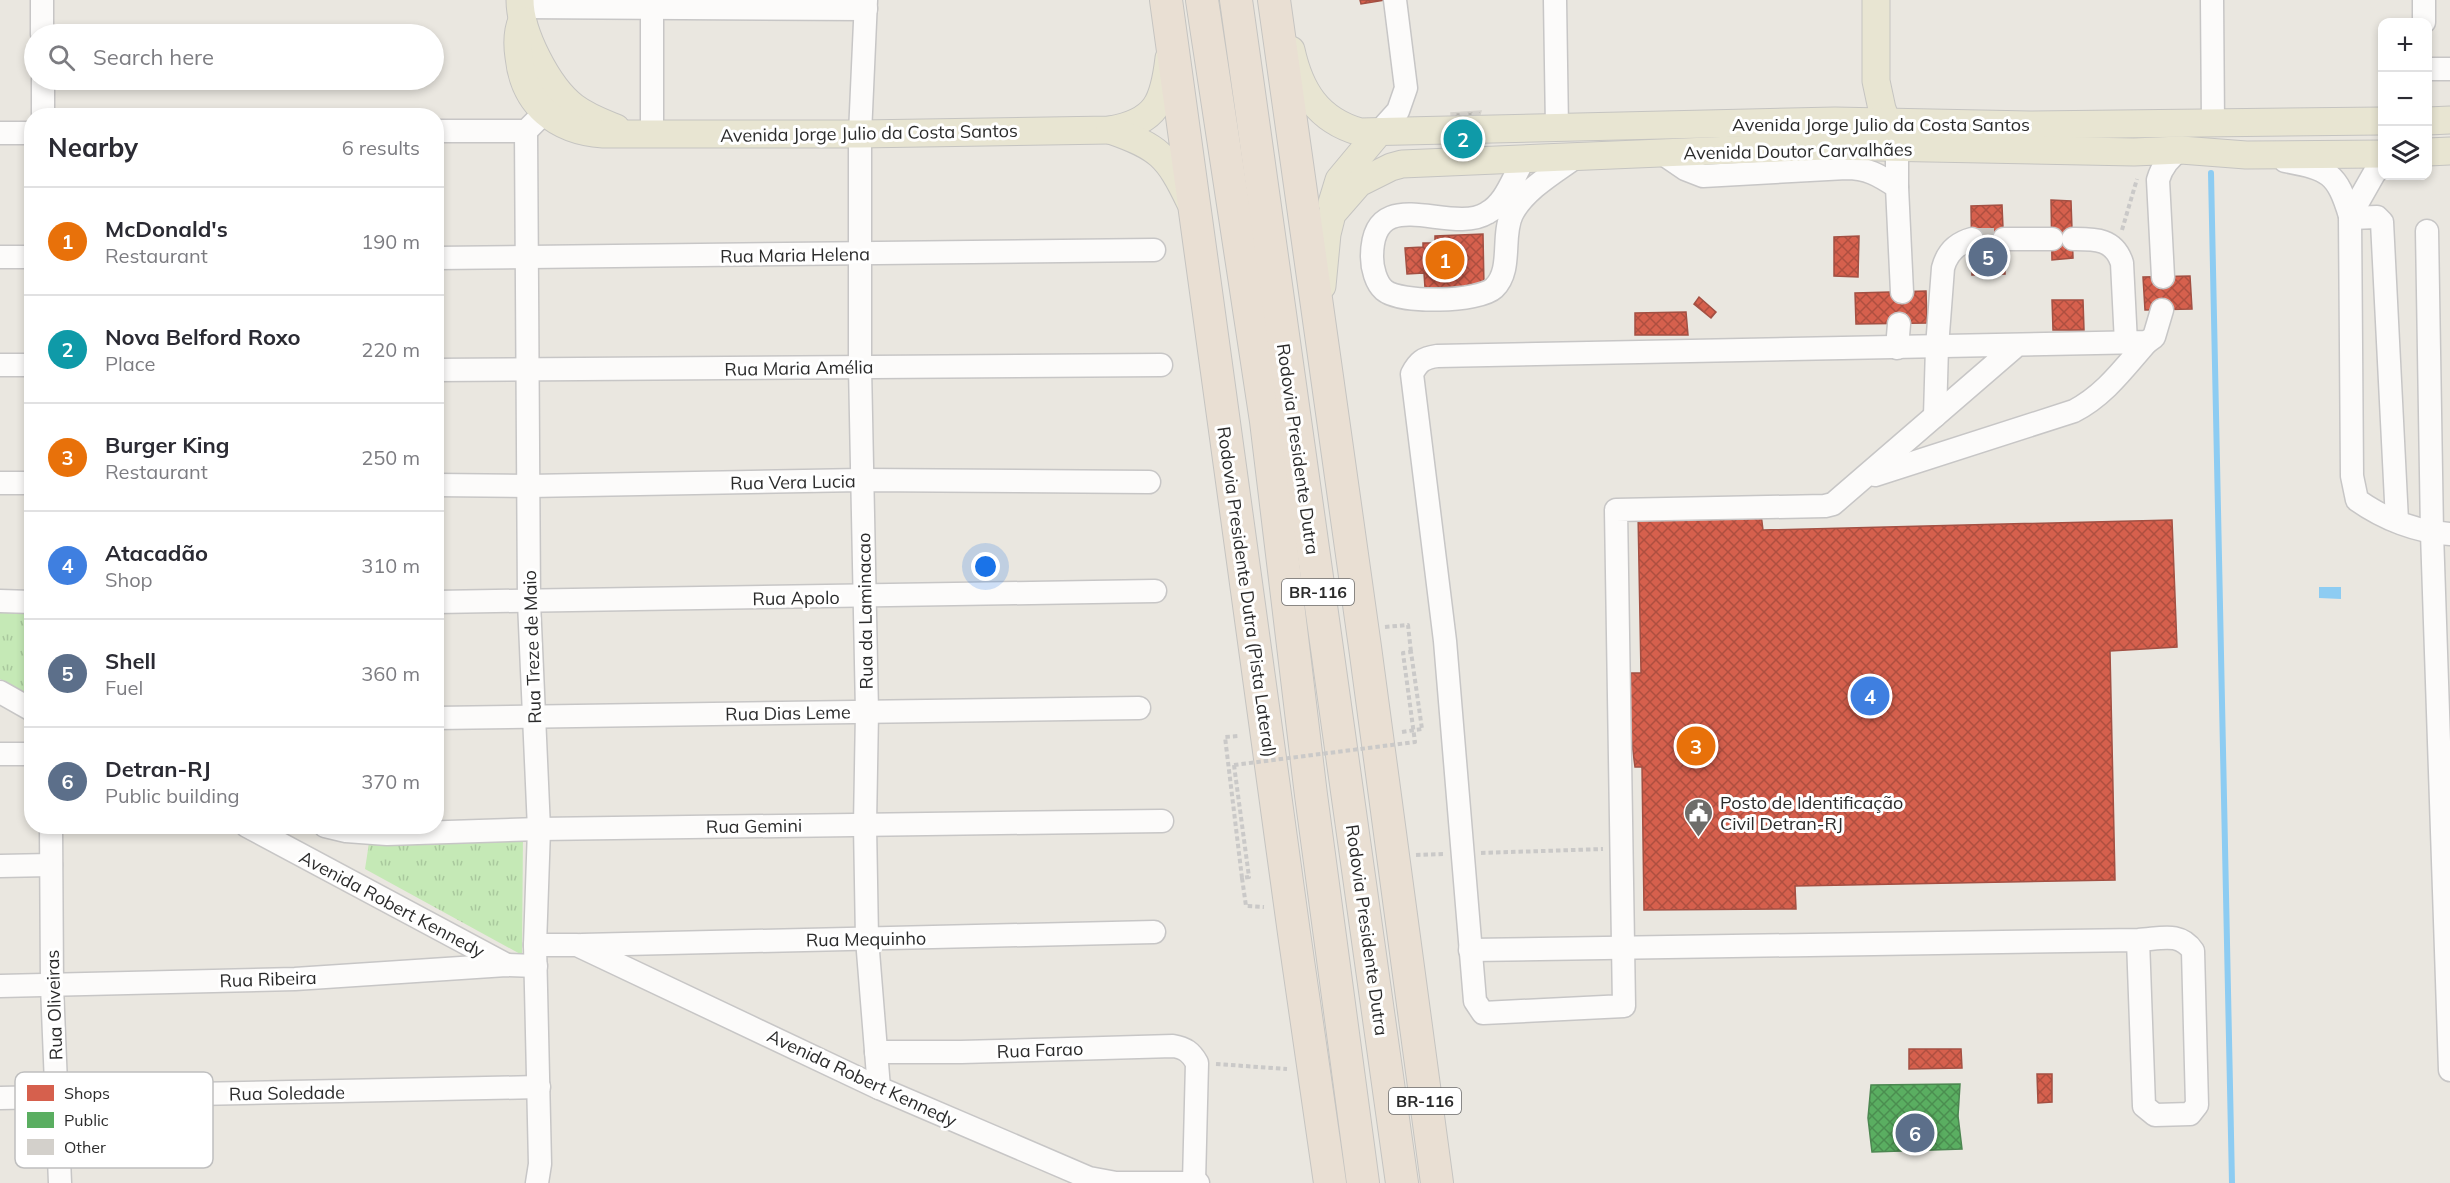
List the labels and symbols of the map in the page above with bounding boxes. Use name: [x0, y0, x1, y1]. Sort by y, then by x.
street label: Avenida Jorge Julio da Costa Santos: [1732, 113, 2030, 136]
pin: 2: [1444, 116, 1482, 162]
street label: Avenida Jorge Julio da Costa Santos: [720, 119, 1018, 147]
street label: Avenida Doutor Carvalhães: [1683, 137, 1913, 164]
pin: 5: [1968, 234, 2008, 280]
pin: 1: [1426, 238, 1464, 282]
street label: Rua Maria Helena: [720, 242, 870, 268]
street label: Rodovia Presidente Dutra: [1272, 342, 1324, 556]
street label: Rua Maria Amélia: [724, 355, 874, 381]
street label: Rodovia Presidente Dutra (Pista Lateral): [1212, 425, 1282, 759]
street label: Rua Vera Lucia: [730, 469, 856, 495]
street label: Rua da Laminacao: [852, 533, 878, 689]
your location: [971, 552, 1000, 581]
street label: Rua Treze de Maio: [518, 570, 546, 724]
road number: BR-116: [1282, 579, 1354, 605]
street label: Rua Apolo: [752, 586, 840, 610]
pin: 4: [1850, 674, 1890, 718]
street label: Rua Dias Leme: [725, 700, 851, 726]
pin: 3: [1676, 724, 1716, 768]
place label: Posto de Identificação Civil Detran-RJ: [1720, 791, 1903, 835]
public building icon: Posto de Identificação Civil Detran-RJ: [1683, 796, 1715, 838]
street label: Rua Gemini: [706, 814, 802, 838]
street label: Rodovia Presidente Dutra: [1341, 823, 1393, 1037]
street label: Avenida Robert Kennedy: [295, 845, 489, 963]
street label: Rua Mequinho: [806, 926, 926, 952]
street label: Rua Oliveiras: [41, 949, 67, 1061]
street label: Rua Ribeira: [219, 966, 317, 992]
street label: Avenida Robert Kennedy: [764, 1024, 961, 1132]
street label: Rua Farao: [996, 1037, 1084, 1063]
legend: [15, 1072, 213, 1168]
street label: Rua Soledade: [229, 1080, 345, 1106]
text: Shops: [64, 1083, 110, 1103]
road number: BR-116: [1389, 1088, 1461, 1114]
text: Public: [64, 1110, 109, 1130]
pin: 6: [1896, 1110, 1934, 1156]
text: Other: [64, 1137, 106, 1157]

